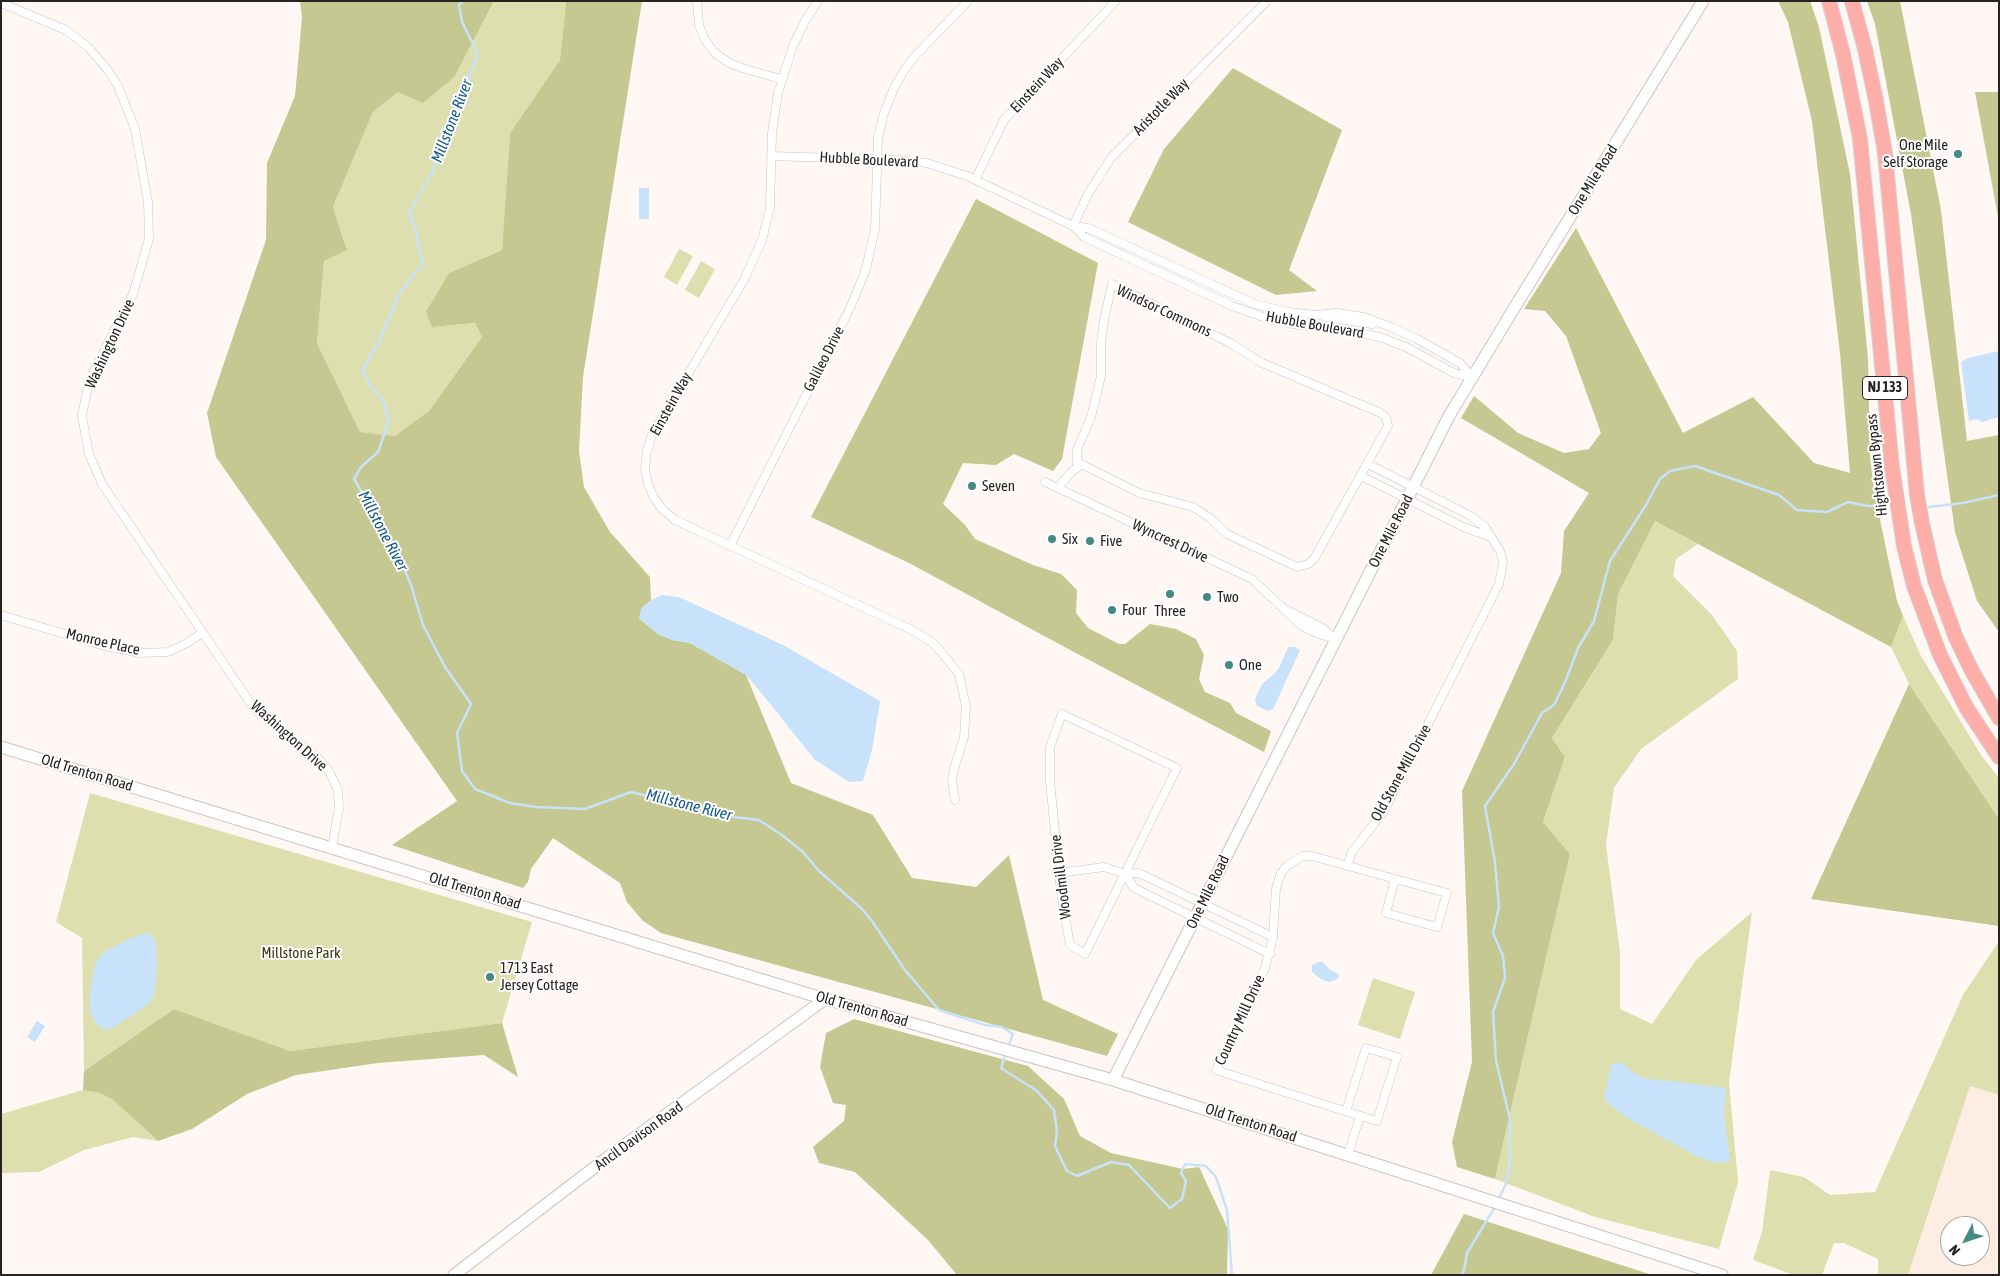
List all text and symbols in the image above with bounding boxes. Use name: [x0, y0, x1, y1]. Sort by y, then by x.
street label: Einstein Way: [1007, 53, 1067, 117]
street label: Aristotle Way: [1129, 75, 1193, 139]
water label: Millstone River: [427, 77, 477, 165]
place label: One Mile Self Storage: [1883, 136, 1948, 171]
street label: One Mile Road: [1564, 141, 1622, 219]
street label: Hubble Boulevard: [819, 148, 919, 172]
marker: One Mile Self Storage: [1952, 148, 1964, 160]
street label: Windsor Commons: [1114, 281, 1214, 341]
street label: Washington Drive: [81, 296, 139, 392]
street label: Hubble Boulevard: [1265, 308, 1365, 342]
street label: Galileo Drive: [800, 323, 848, 395]
street label: Einstein Way: [646, 369, 696, 439]
road number: NJ 133: [1862, 376, 1908, 399]
street label: Hightstown Bypass: [1863, 413, 1891, 517]
place label: Seven: [982, 477, 1015, 495]
marker: Seven: [966, 480, 978, 492]
water label: Millstone River: [354, 488, 412, 574]
street label: One Mile Road: [1365, 491, 1417, 571]
street label: Wyncrest Drive: [1129, 516, 1211, 566]
place label: Six: [1062, 530, 1078, 548]
place label: Five: [1100, 532, 1122, 550]
marker: Six: [1046, 533, 1058, 545]
marker: Five: [1084, 535, 1096, 547]
marker: Three: [1164, 588, 1176, 600]
place label: Two: [1217, 588, 1239, 606]
marker: Two: [1201, 591, 1213, 603]
place label: Four: [1122, 601, 1146, 619]
place label: Three: [1154, 602, 1186, 620]
marker: Four: [1106, 604, 1118, 616]
street label: Monroe Place: [64, 625, 142, 659]
place label: One: [1239, 656, 1262, 674]
marker: One: [1223, 659, 1235, 671]
street label: Washington Drive: [247, 697, 331, 775]
street label: Old Stone Mill Drive: [1367, 721, 1435, 825]
street label: Old Trenton Road: [39, 750, 135, 796]
water label: Millstone River: [644, 785, 734, 825]
street label: Woodmill Drive: [1047, 834, 1075, 920]
street label: One Mile Road: [1182, 852, 1234, 932]
street label: Old Trenton Road: [427, 868, 523, 914]
park label: Millstone Park: [261, 944, 341, 962]
place label: 1713 East Jersey Cottage: [500, 959, 579, 994]
marker: 1713 East Jersey Cottage: [484, 971, 496, 983]
street label: Country Mill Drive: [1211, 972, 1269, 1068]
street label: Old Trenton Road: [814, 987, 910, 1031]
street label: Ancil Davison Road: [591, 1098, 687, 1174]
street label: Old Trenton Road: [1203, 1100, 1299, 1146]
north arrow: [1940, 1216, 1990, 1266]
text: N: [1946, 1242, 1963, 1259]

